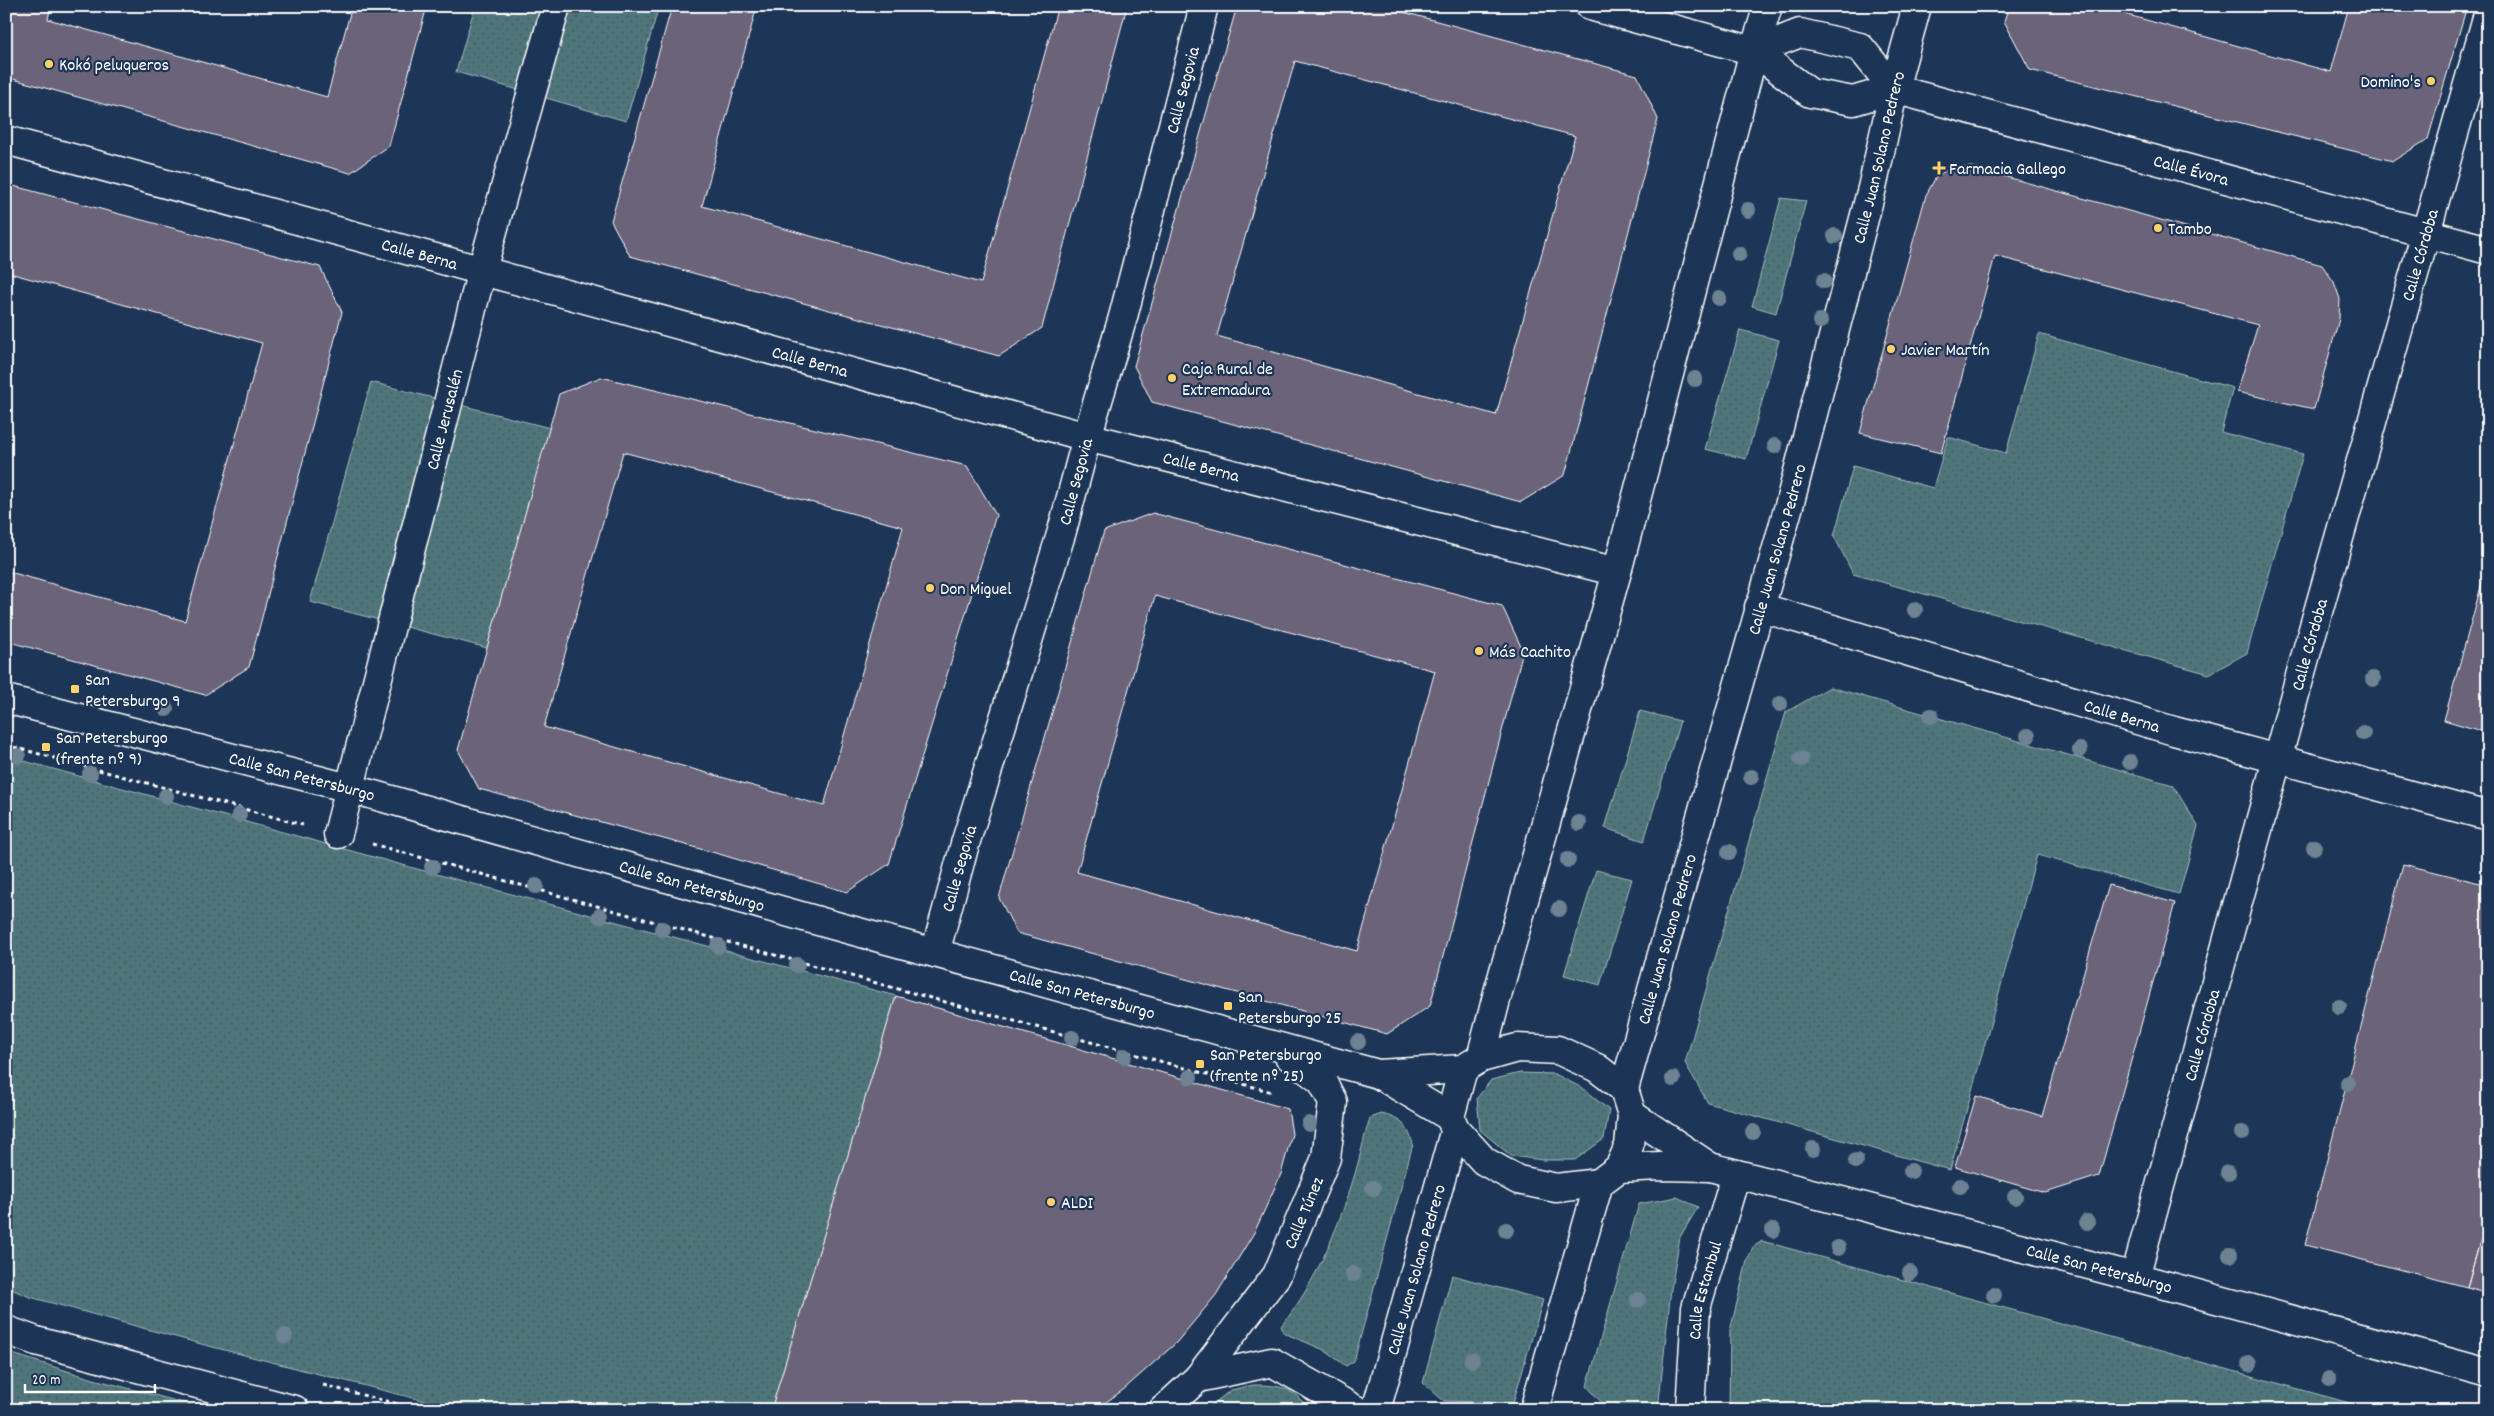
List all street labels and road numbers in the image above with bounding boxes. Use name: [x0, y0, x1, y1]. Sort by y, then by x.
street label: Calle Segovia: [1161, 44, 1208, 137]
street label: Calle Juan Solano Pedrero: [1848, 69, 1913, 247]
street label: Calle Évora: [2150, 150, 2232, 194]
street label: Calle Córdoba: [2397, 206, 2447, 304]
street label: Calle Berna: [378, 234, 460, 279]
street label: Calle Berna: [769, 341, 851, 386]
street label: Calle Jerusalén: [421, 367, 471, 473]
street label: Calle Segovia: [1054, 435, 1101, 528]
street label: Calle Berna: [1160, 447, 1242, 490]
street label: Calle Juan Solano Pedrero: [1743, 462, 1814, 638]
street label: Calle Córdoba: [2287, 596, 2336, 694]
street label: Calle Berna: [2081, 695, 2163, 741]
street label: Calle San Petersburgo: [226, 747, 377, 810]
street label: Calle Segovia: [937, 822, 985, 915]
street label: Calle Juan Solano Pedrero: [1633, 851, 1705, 1028]
street label: Calle San Petersburgo: [616, 855, 767, 920]
street label: Calle San Petersburgo: [1006, 964, 1157, 1028]
street label: Calle Córdoba: [2179, 986, 2229, 1084]
street label: Calle Túnez: [1279, 1173, 1332, 1253]
street label: Calle Juan Solano Pedrero: [1382, 1182, 1454, 1358]
street label: Calle Estambul: [1684, 1238, 1730, 1341]
street label: Calle San Petersburgo: [2023, 1239, 2175, 1302]

